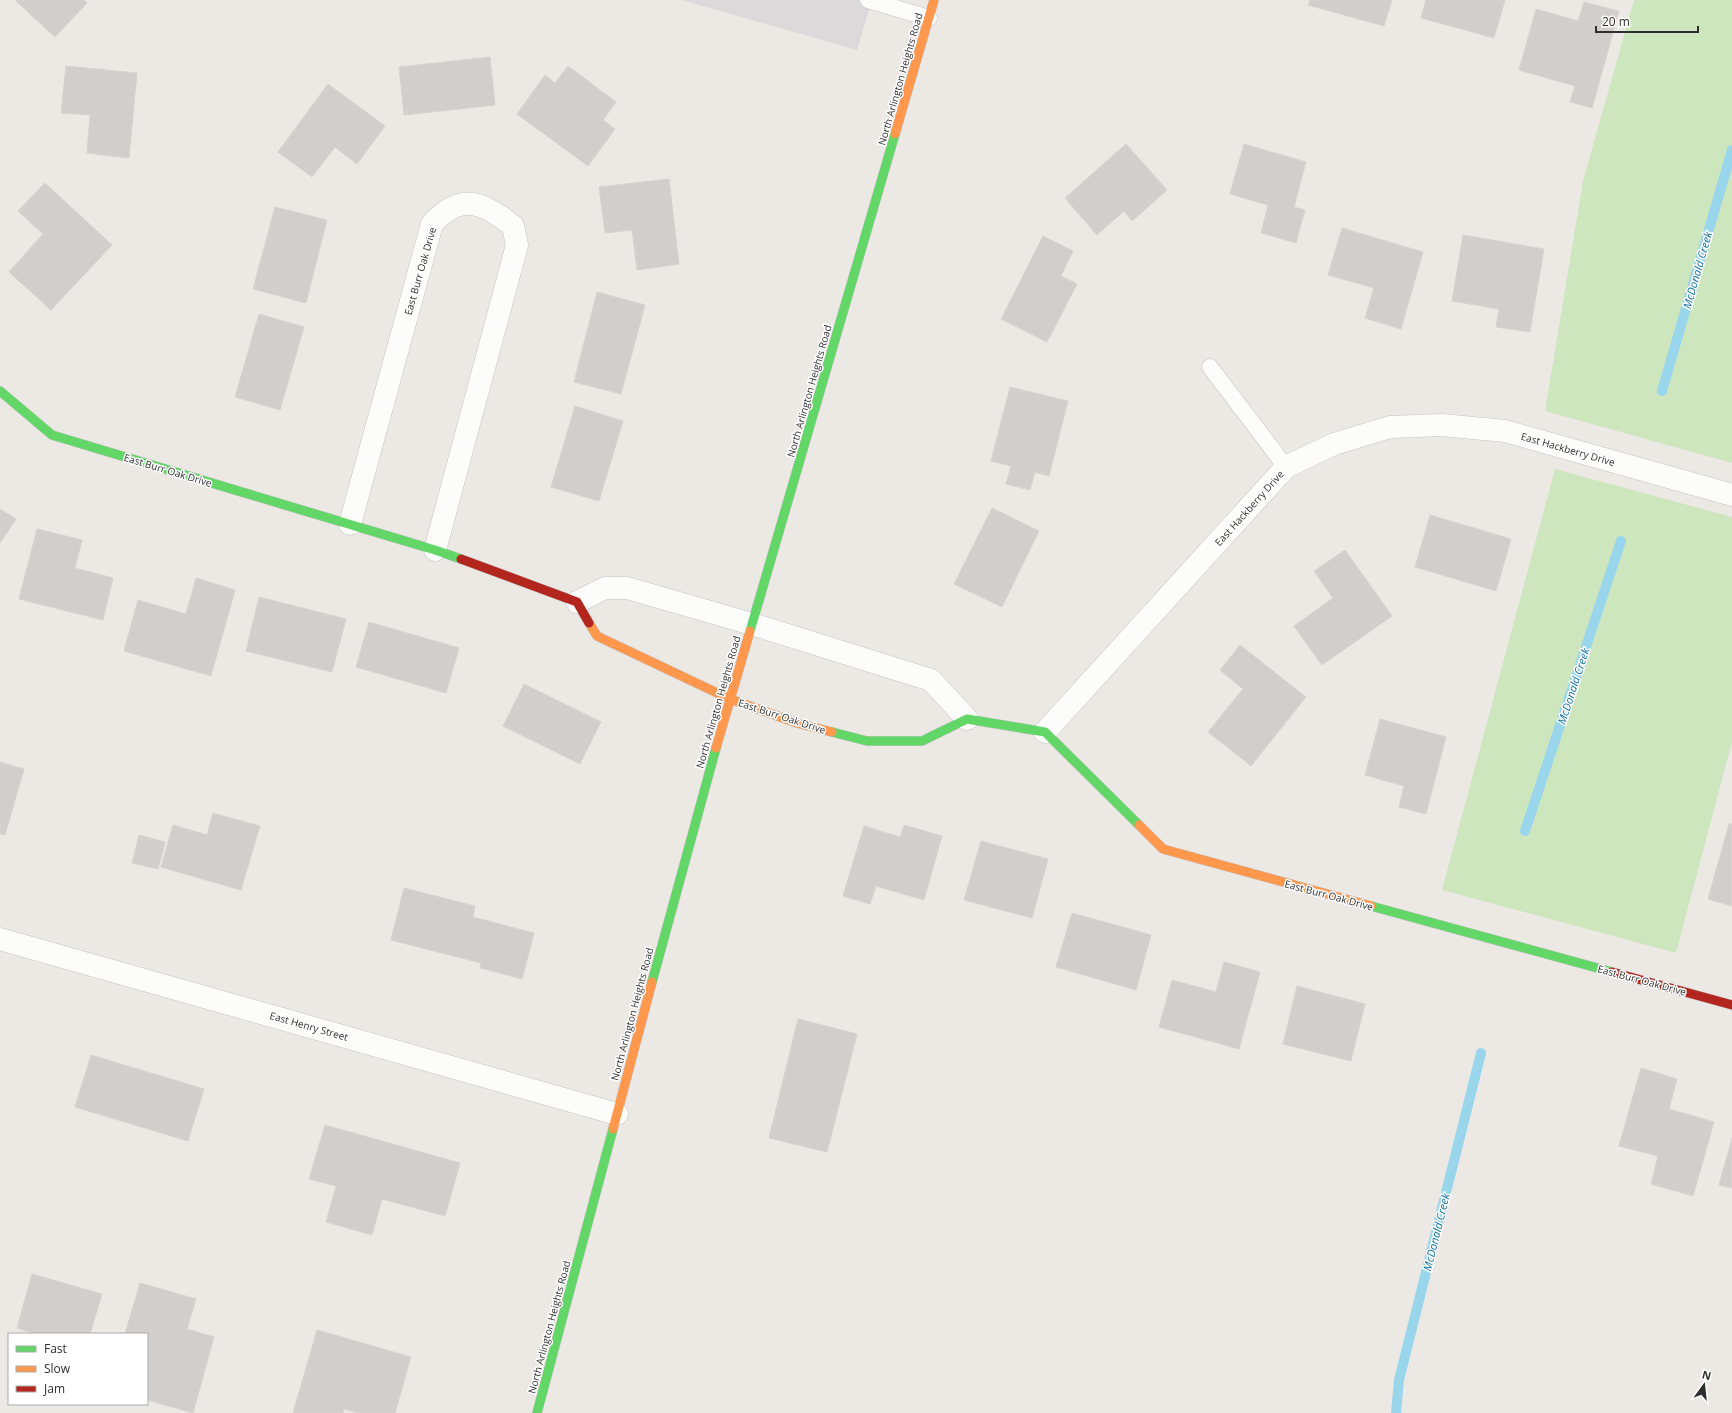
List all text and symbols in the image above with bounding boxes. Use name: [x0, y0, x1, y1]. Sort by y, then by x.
scale bar: [1596, 8, 1698, 34]
street label: North Arlington Heights Road: [874, 11, 926, 147]
text: 20 m: [1602, 13, 1630, 30]
street label: East Burr Oak Drive: [401, 225, 439, 317]
water label: McDonald Creek: [1679, 229, 1715, 310]
street label: North Arlington Heights Road: [783, 323, 835, 459]
street label: East Hackberry Drive: [1519, 429, 1617, 469]
street label: East Burr Oak Drive: [122, 450, 214, 490]
street label: East Hackberry Drive: [1211, 467, 1287, 549]
street label: North Arlington Heights Road: [692, 634, 744, 770]
water label: McDonald Creek: [1554, 645, 1593, 726]
street label: East Burr Oak Drive: [737, 695, 828, 737]
street label: East Burr Oak Drive: [1283, 876, 1375, 914]
street label: North Arlington Heights Road: [607, 946, 657, 1082]
street label: East Burr Oak Drive: [1596, 961, 1688, 999]
street label: East Henry Street: [268, 1008, 350, 1044]
water label: McDonald Creek: [1419, 1191, 1453, 1272]
street label: North Arlington Heights Road: [524, 1259, 574, 1395]
legend: [8, 1333, 148, 1405]
text: Fast: [44, 1340, 67, 1357]
text: Slow: [44, 1360, 71, 1377]
north arrow: [1684, 1365, 1724, 1405]
text: N: [1700, 1366, 1713, 1383]
text: Jam: [43, 1380, 65, 1397]

